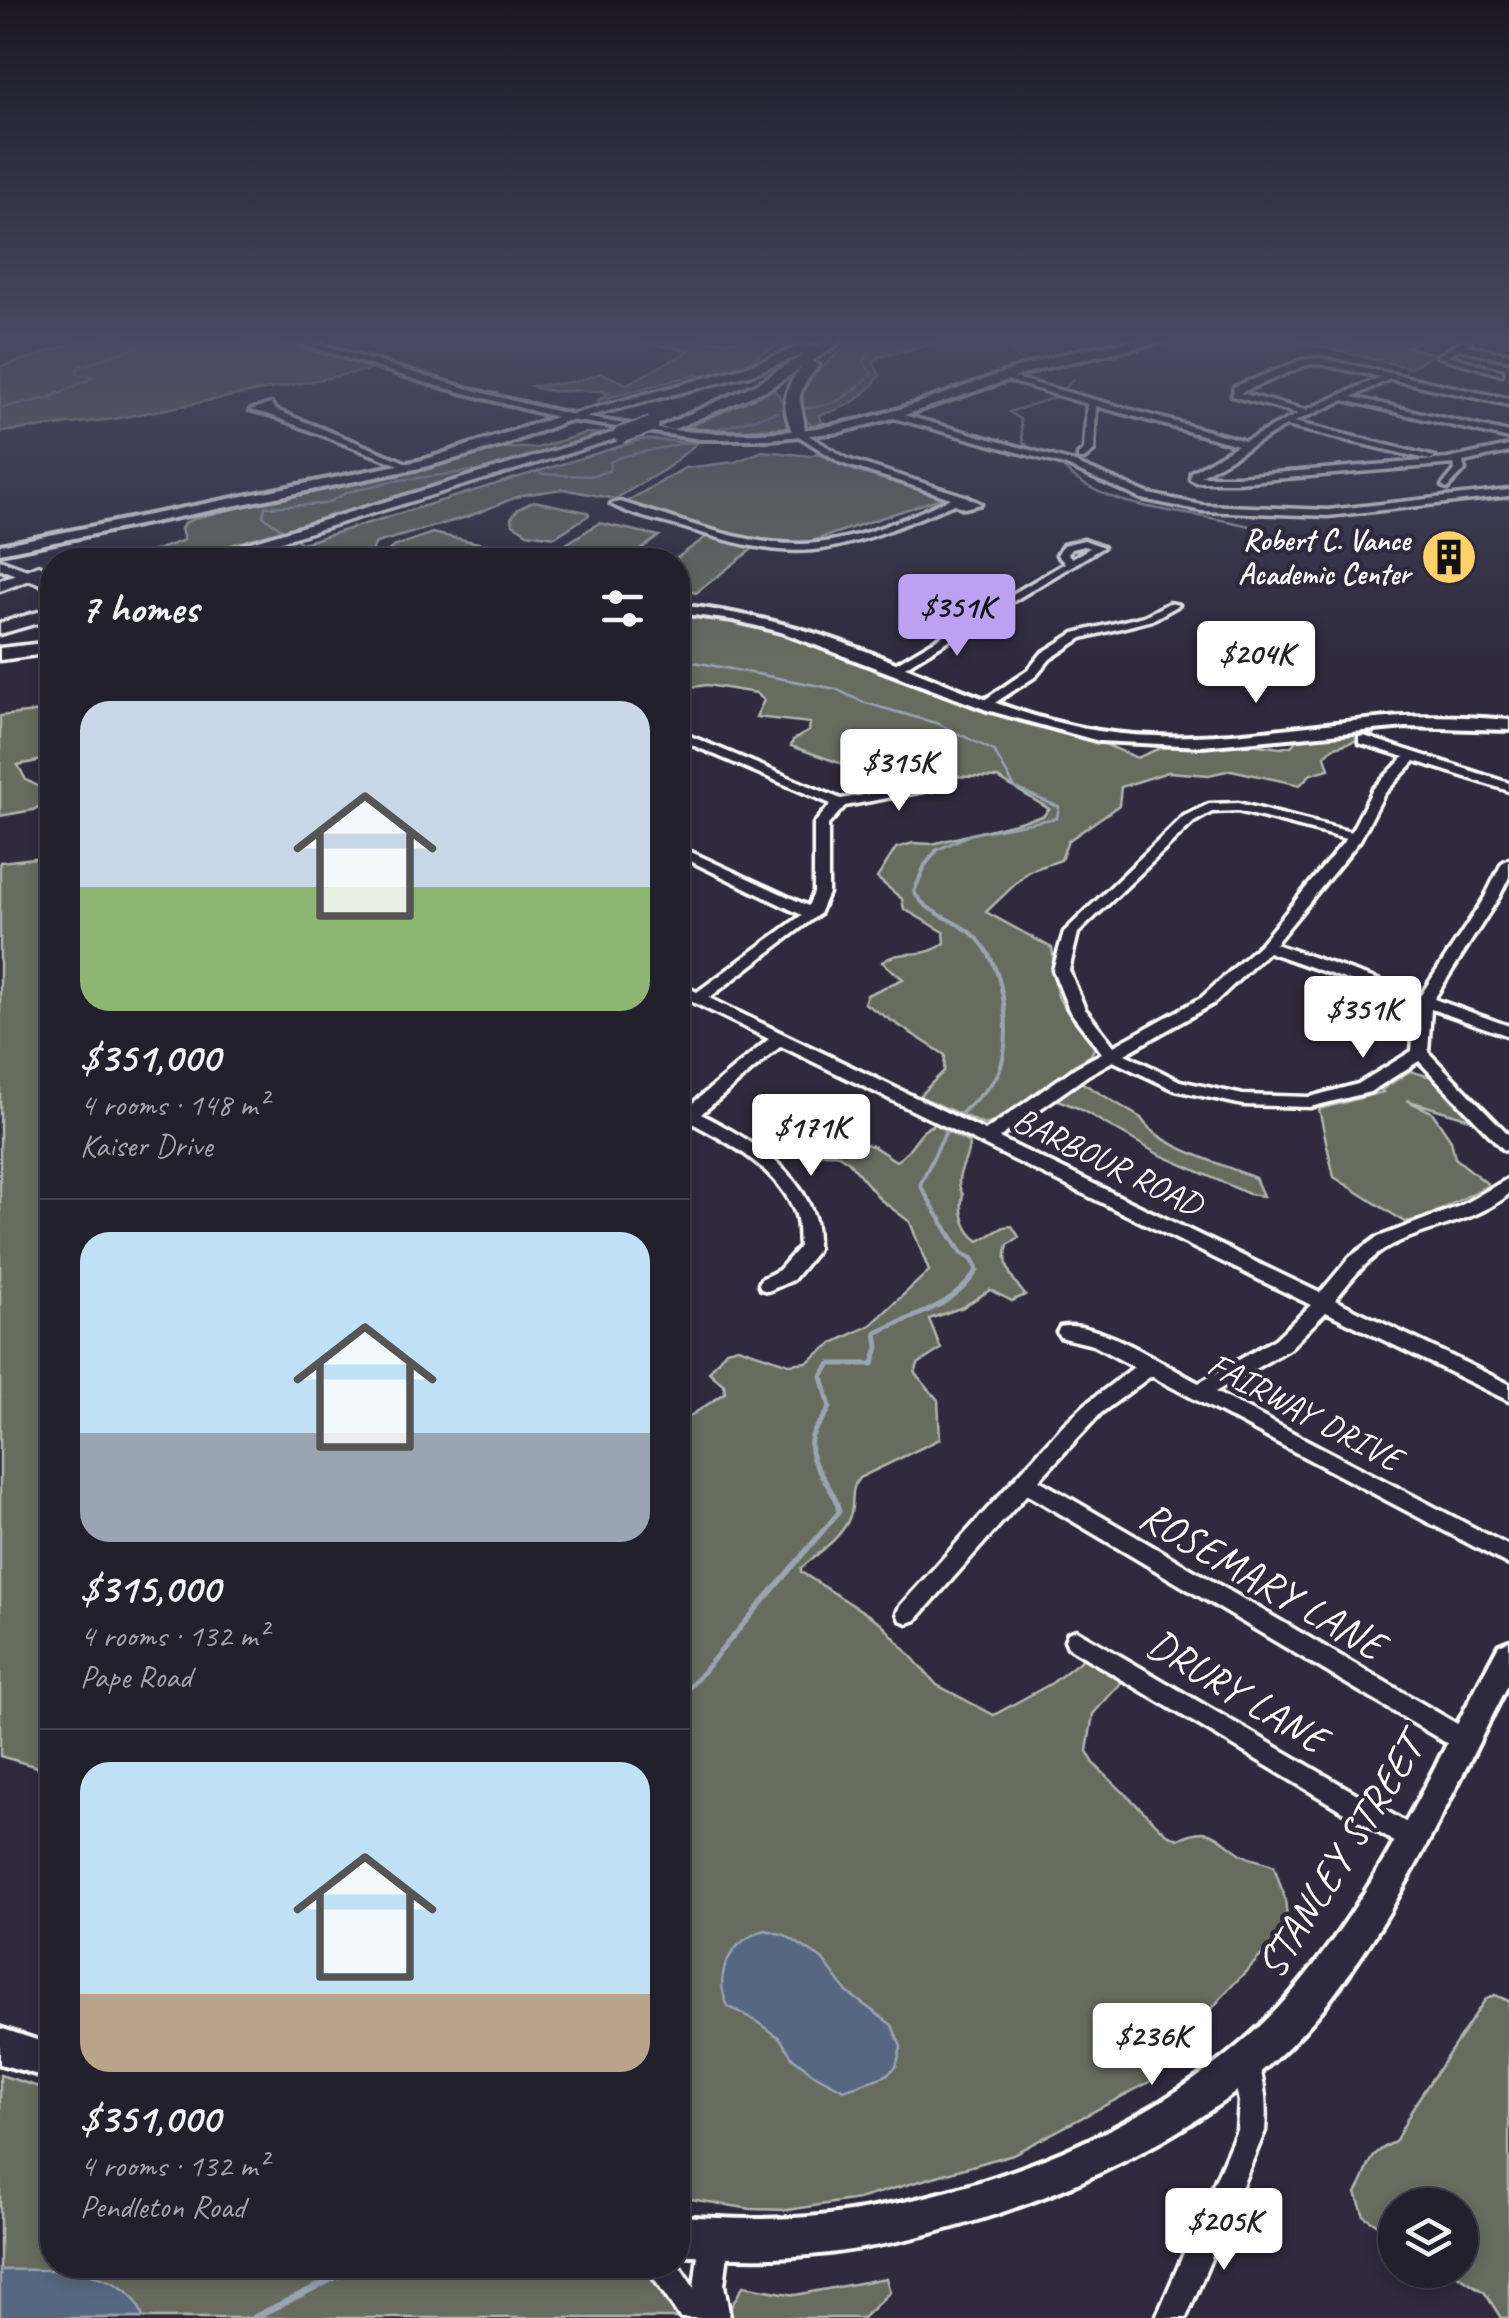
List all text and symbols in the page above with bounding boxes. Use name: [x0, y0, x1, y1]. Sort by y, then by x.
place label: Robert C. Vance Academic Center: [1238, 521, 1413, 593]
building icon: Robert C. Vance Academic Center: [1419, 527, 1479, 587]
pin: $351K: [887, 574, 1027, 659]
icon: filters: [595, 581, 650, 636]
text: 7 homes: [80, 582, 198, 635]
text: $351K: [920, 586, 994, 627]
pin: $204K: [1186, 621, 1326, 706]
text: $204K: [1219, 633, 1293, 674]
pin: $315K: [829, 729, 969, 814]
text: $315K: [862, 741, 936, 782]
icon: home: [275, 766, 455, 946]
pin: $351K: [1293, 976, 1433, 1061]
text: $351K: [1326, 988, 1400, 1029]
text: $351,000: [80, 1031, 220, 1084]
text: 4 rooms · 148 m²: [80, 1084, 267, 1125]
pin: $171K: [741, 1094, 881, 1179]
street label: BARBOUR ROAD: [1006, 1096, 1212, 1228]
text: $171K: [774, 1106, 848, 1147]
text: Kaiser Drive: [80, 1125, 213, 1166]
icon: home: [275, 1297, 455, 1477]
street label: FAIRWAY DRIVE: [1200, 1342, 1414, 1484]
street label: ROSEMARY LANE: [1130, 1489, 1398, 1674]
text: $315,000: [80, 1562, 220, 1615]
text: 4 rooms · 132 m²: [80, 1615, 267, 1656]
street label: DRURY LANE: [1138, 1617, 1341, 1768]
text: Pape Road: [80, 1656, 192, 1697]
street label: STANLEY STREET: [1244, 1716, 1442, 1988]
icon: home: [275, 1827, 455, 2007]
pin: $236K: [1082, 2003, 1222, 2088]
text: $236K: [1115, 2015, 1189, 2056]
text: $351,000: [80, 2092, 220, 2145]
text: 4 rooms · 132 m²: [80, 2145, 267, 2186]
text: Pendleton Road: [80, 2186, 245, 2227]
pin: $205K: [1154, 2188, 1294, 2273]
map controls: [1378, 2188, 1478, 2288]
button: layers: [1378, 2188, 1478, 2288]
text: $205K: [1187, 2200, 1261, 2241]

